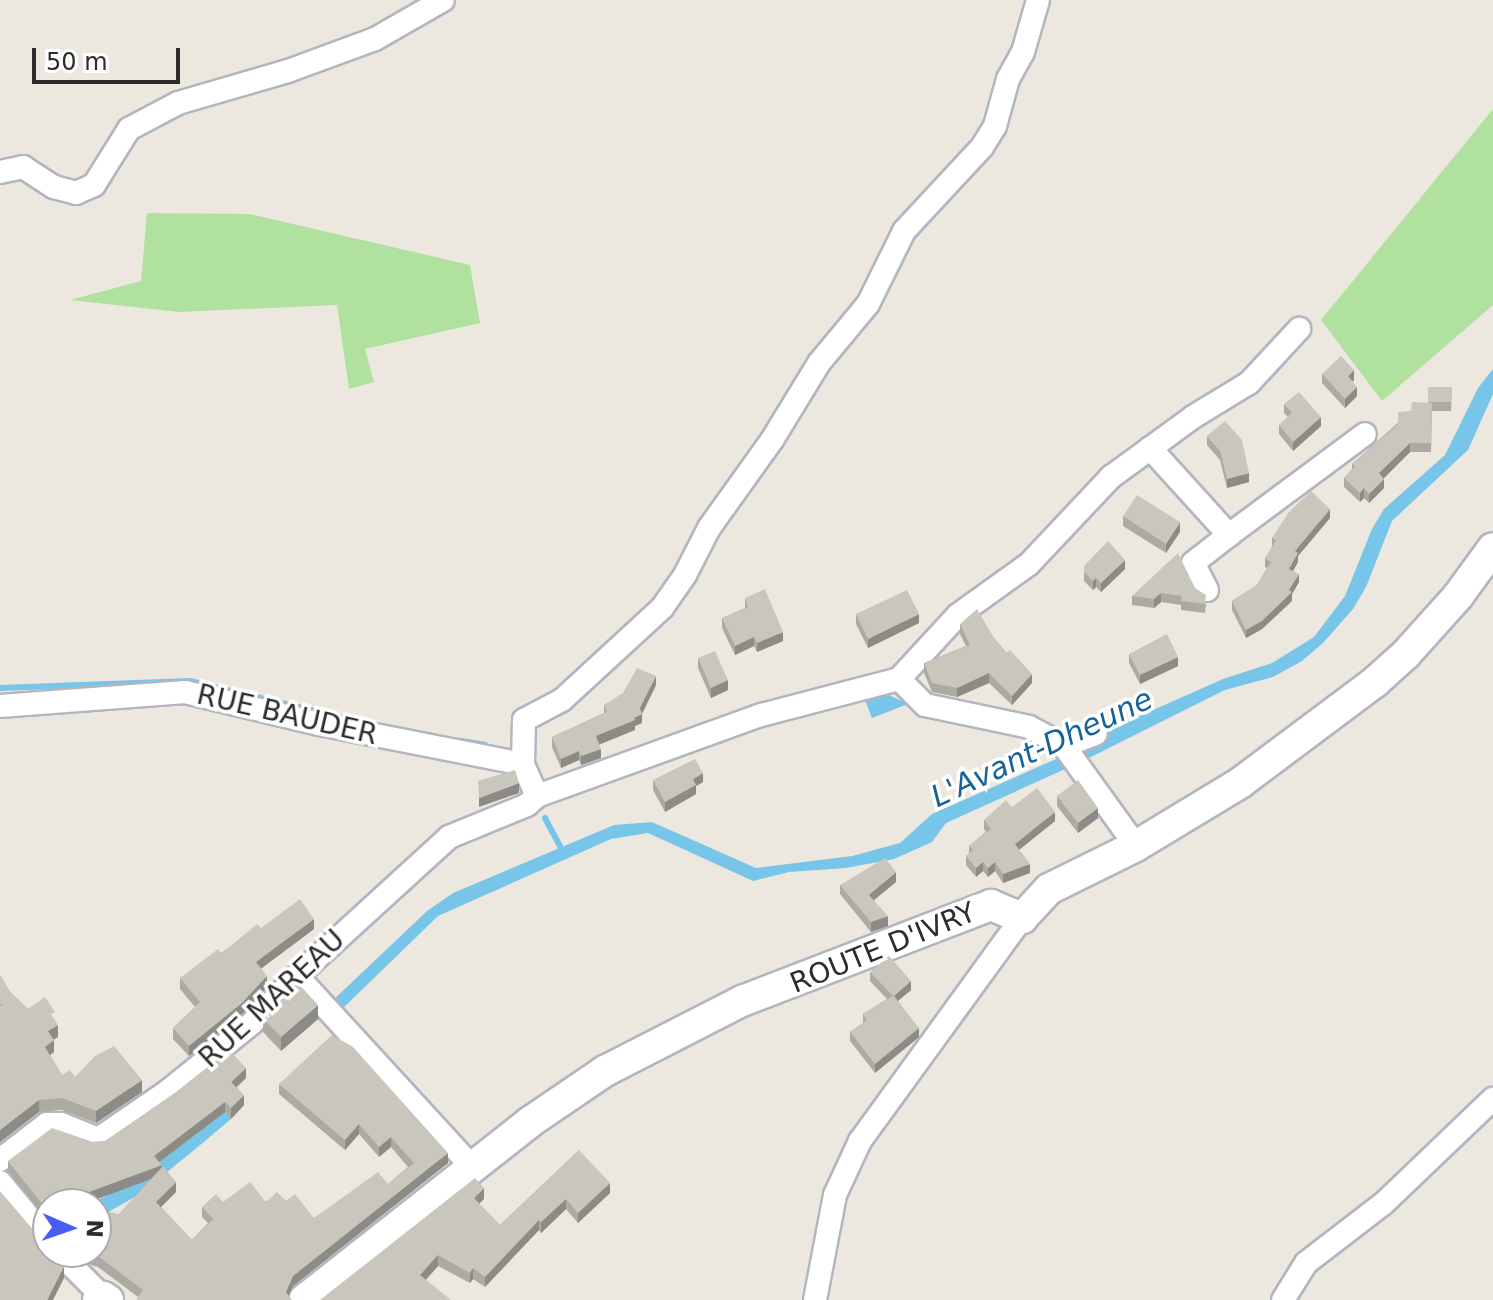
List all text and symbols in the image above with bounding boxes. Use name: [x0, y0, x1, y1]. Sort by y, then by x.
scale bar: [36, 32, 184, 82]
text: 50 m: [46, 48, 108, 76]
street label: RUE BAUDER: [194, 678, 380, 752]
water label: L'Avant-Dheune: [926, 681, 1158, 815]
street label: ROUTE D'IVRY: [785, 896, 981, 1000]
street label: RUE MAREAU: [192, 923, 352, 1075]
north arrow: [32, 1188, 112, 1268]
text: N: [82, 1219, 107, 1238]

